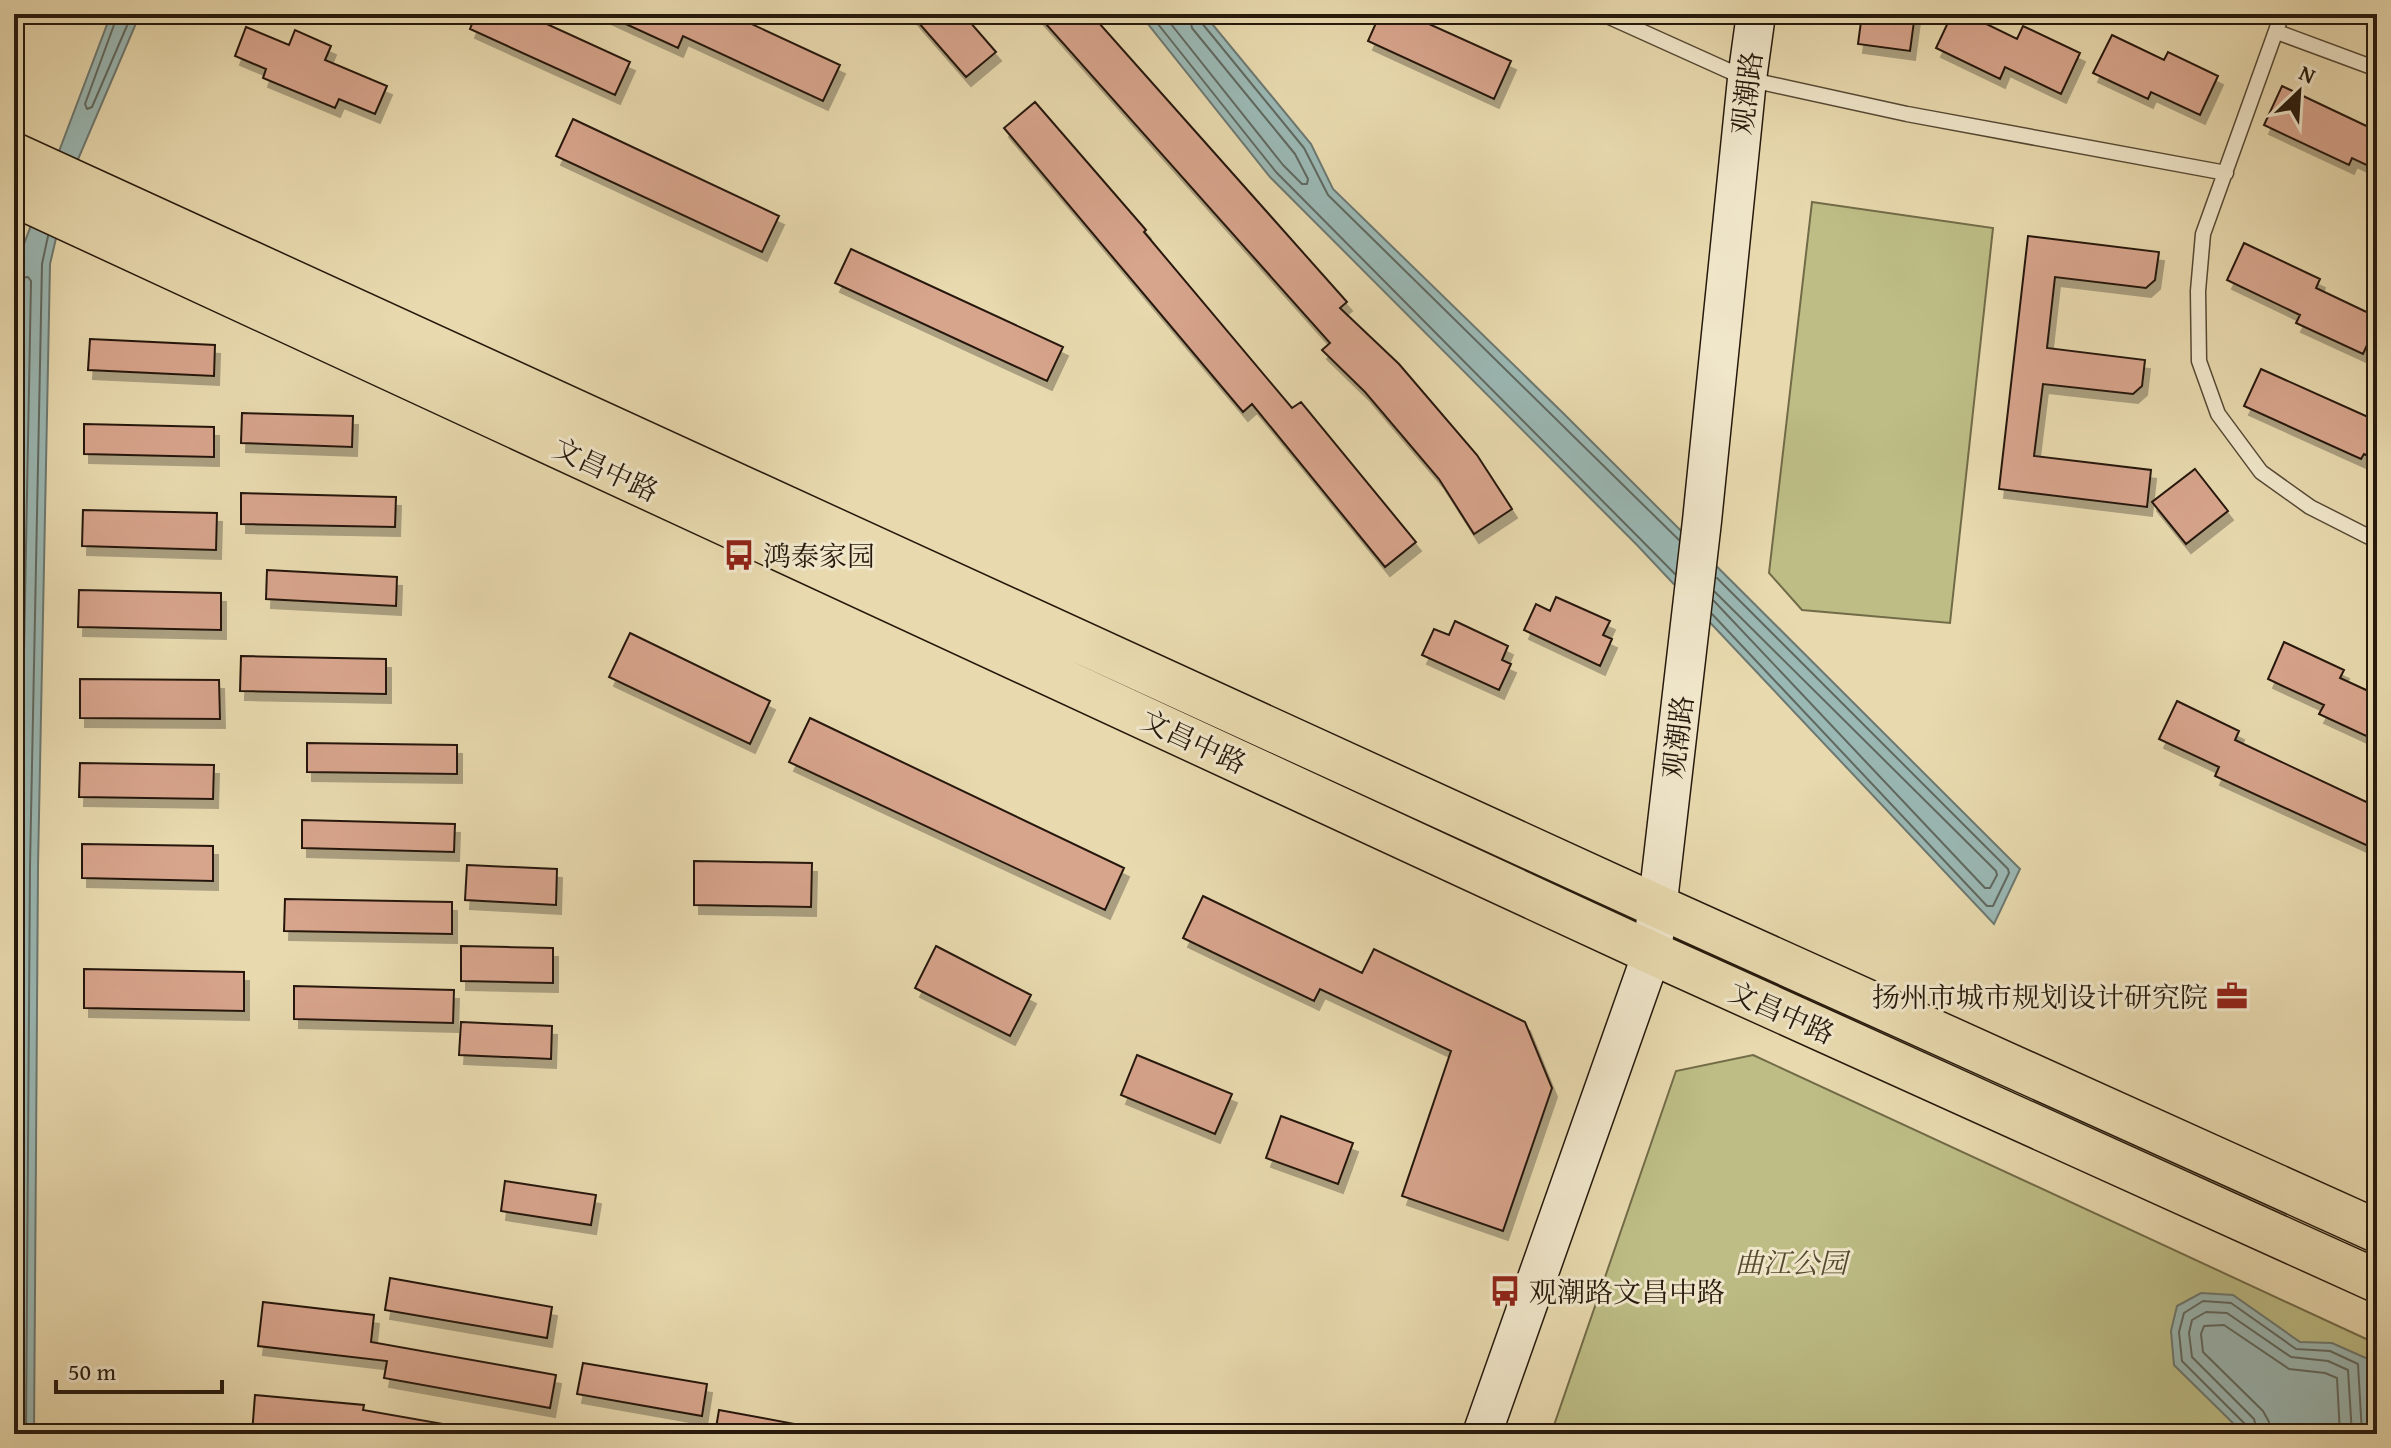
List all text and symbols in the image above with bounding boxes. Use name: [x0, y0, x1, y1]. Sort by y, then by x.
street label: 观潮路: [1721, 49, 1771, 137]
north arrow: [2259, 52, 2339, 132]
text: N: [2294, 56, 2321, 92]
street label: 文昌中路: [547, 427, 665, 511]
place label: 鸿泰家园: [763, 535, 875, 576]
bus stop icon: 鸿泰家园: [722, 538, 756, 572]
street label: 观潮路: [1652, 693, 1702, 781]
street label: 文昌中路: [1135, 699, 1253, 783]
street label: 文昌中路: [1722, 970, 1842, 1054]
place label: 扬州市城市规划设计研究院: [1872, 976, 2208, 1017]
office icon: 扬州市城市规划设计研究院: [2215, 979, 2249, 1013]
park label: 曲江公园: [1735, 1242, 1851, 1283]
place label: 观潮路文昌中路: [1529, 1271, 1725, 1312]
bus stop icon: 观潮路文昌中路: [1488, 1274, 1522, 1308]
scale bar: [56, 1344, 222, 1394]
text: 50 m: [68, 1354, 116, 1389]

